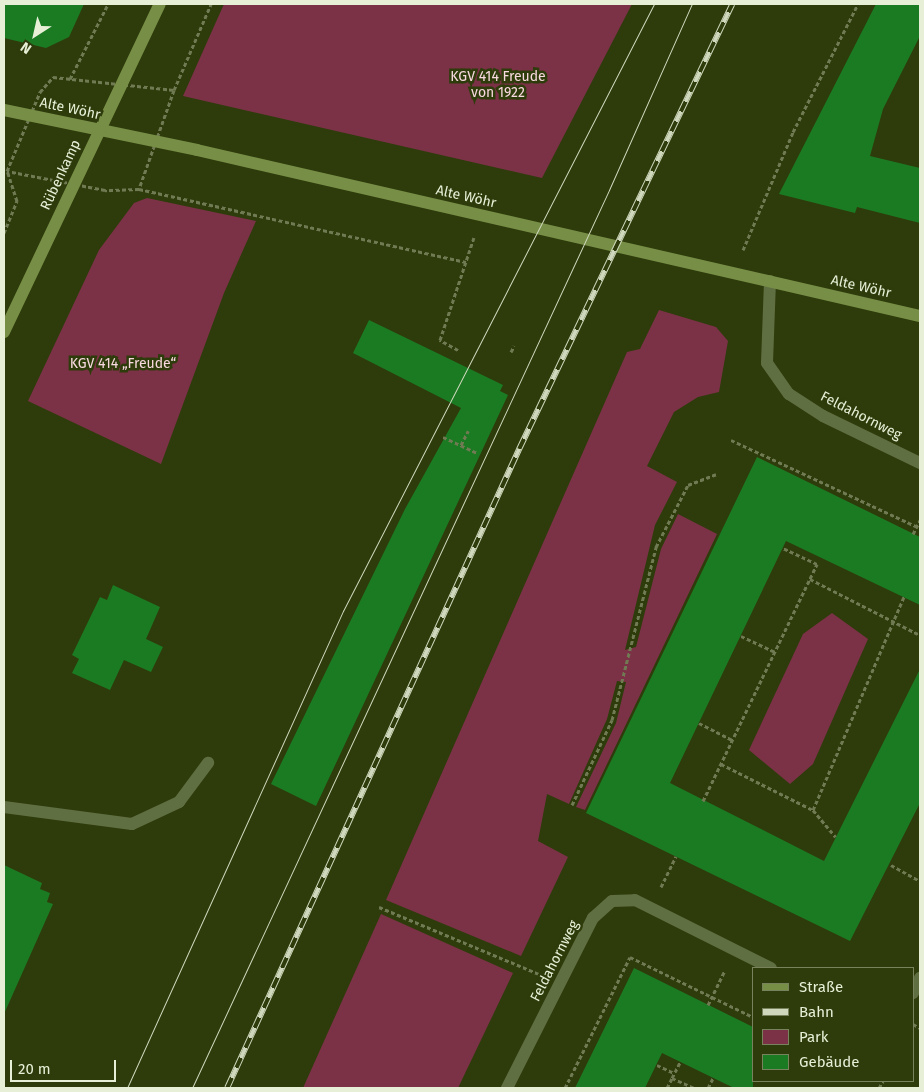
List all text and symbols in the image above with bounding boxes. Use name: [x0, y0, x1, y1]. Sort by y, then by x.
north arrow: [10, 10, 60, 60]
text: N: [17, 38, 35, 57]
park label: KGV 414 Freude von 1922: [450, 69, 546, 102]
street label: Alte Wöhr: [38, 94, 102, 124]
street label: Rübenkamp: [37, 137, 85, 213]
street label: Alte Wöhr: [434, 182, 498, 212]
street label: Alte Wöhr: [829, 272, 893, 302]
park label: KGV 414 „Freude“: [70, 356, 176, 372]
street label: Feldahornweg: [818, 388, 904, 444]
street label: Feldahornweg: [527, 918, 583, 1004]
legend: [752, 967, 914, 1082]
text: Straße: [799, 978, 843, 996]
text: Bahn: [799, 1003, 834, 1021]
text: Park: [799, 1028, 829, 1046]
scale bar: [12, 1050, 119, 1082]
text: Gebäude: [799, 1053, 859, 1071]
text: 20 m: [18, 1060, 51, 1078]

